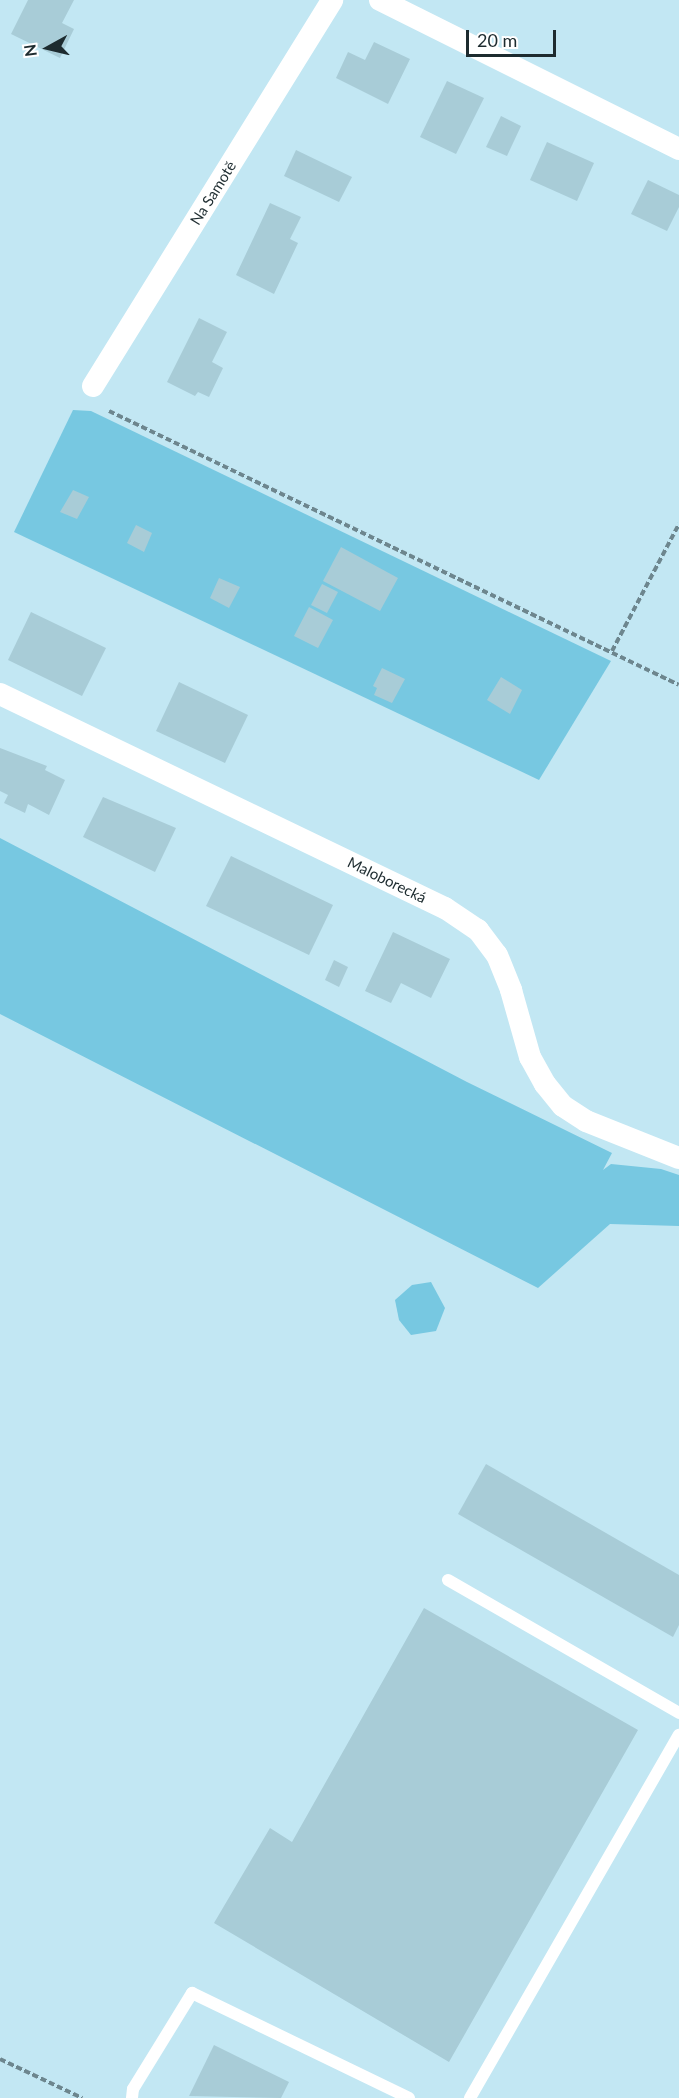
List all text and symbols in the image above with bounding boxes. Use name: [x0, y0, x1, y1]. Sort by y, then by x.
north arrow: [18, 18, 78, 78]
scale bar: [469, 18, 559, 56]
text: 20 m: [477, 29, 517, 51]
text: N: [19, 43, 40, 58]
street label: Na Samotě: [186, 158, 240, 228]
street label: Maloborecká: [345, 853, 429, 907]

